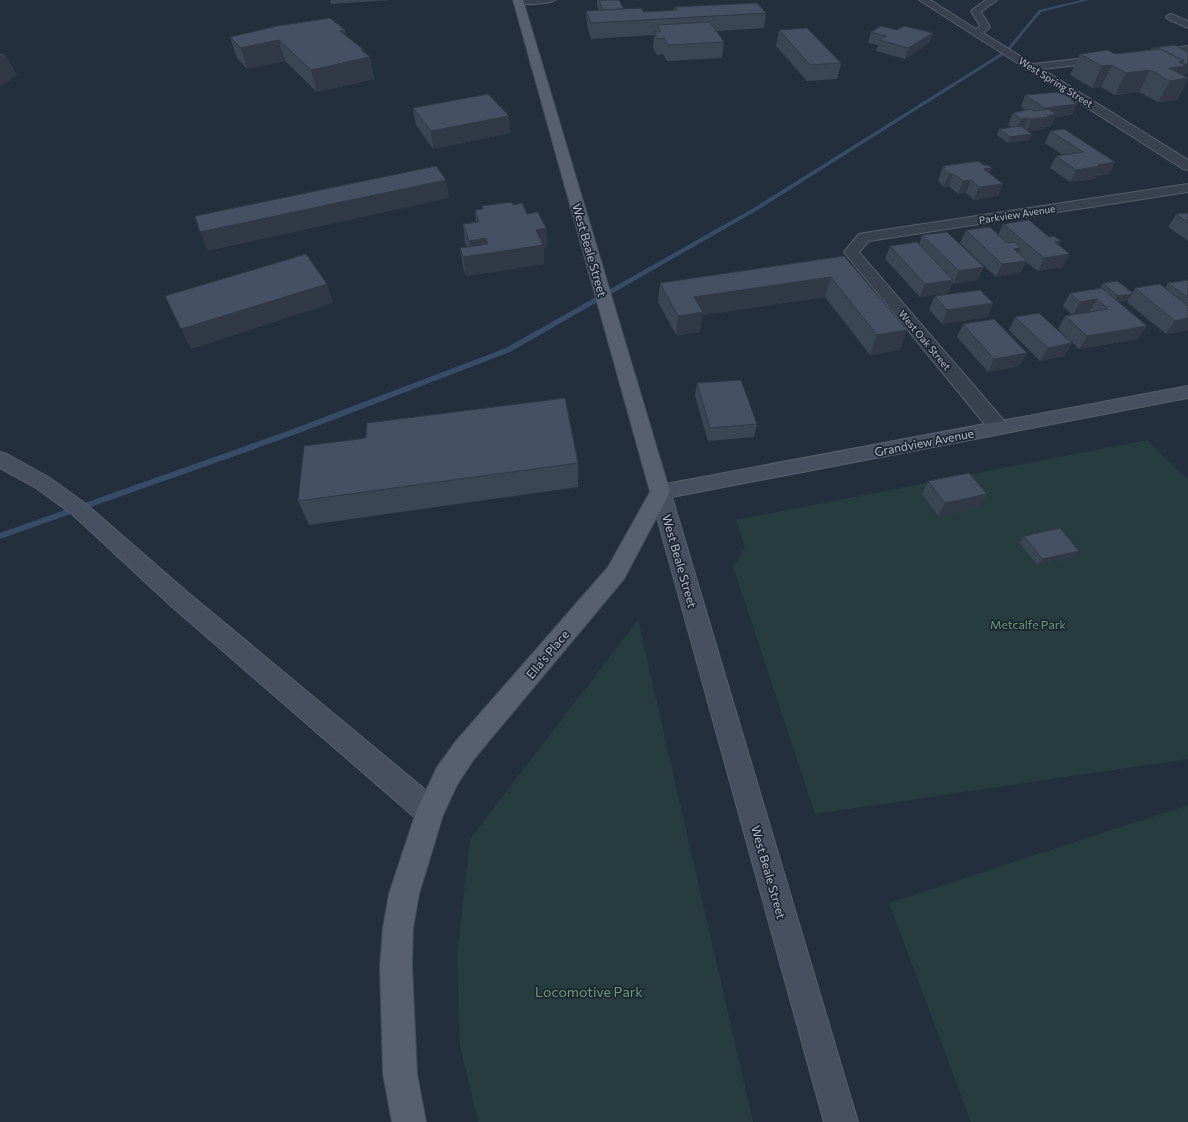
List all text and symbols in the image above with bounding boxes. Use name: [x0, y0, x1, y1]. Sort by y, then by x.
street label: West Spring Street: [1017, 54, 1095, 110]
street label: West Beale Street: [570, 202, 610, 298]
street label: Parkview Avenue: [978, 202, 1056, 226]
street label: West Oak Street: [897, 308, 953, 372]
street label: Grandview Avenue: [873, 426, 975, 458]
street label: West Beale Street: [660, 513, 700, 609]
park label: Metcalfe Park: [990, 617, 1066, 631]
street label: Ella's Place: [523, 627, 571, 681]
street label: West Beale Street: [749, 824, 789, 920]
park label: Locomotive Park: [535, 983, 643, 1000]

